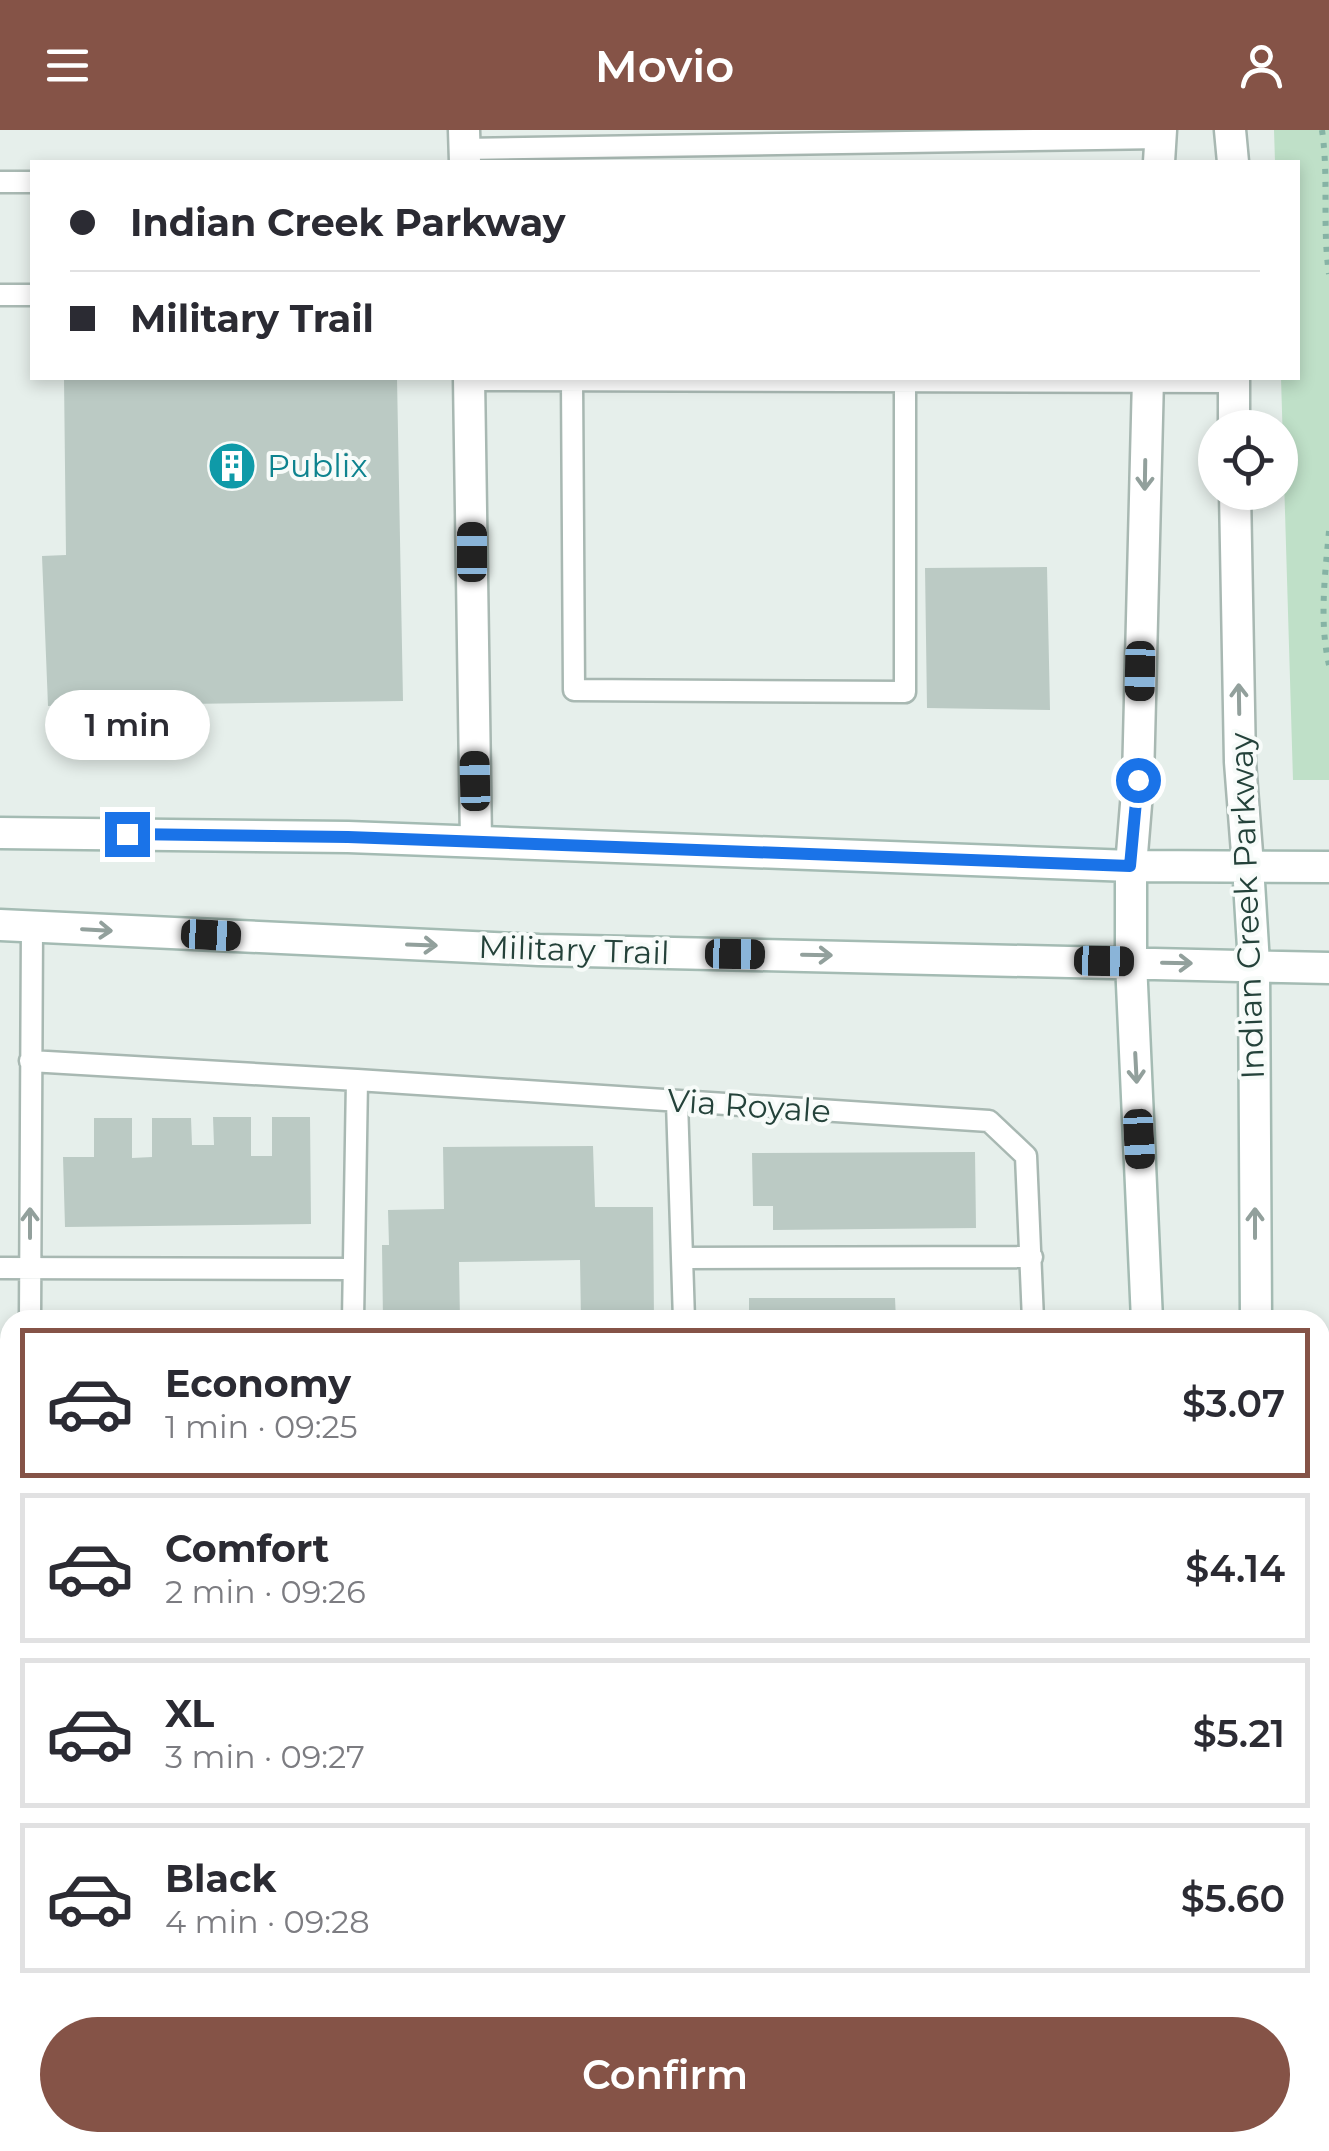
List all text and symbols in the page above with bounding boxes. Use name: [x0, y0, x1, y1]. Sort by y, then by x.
icon: menu: [40, 38, 95, 93]
text: Movio: [595, 38, 734, 93]
icon: person: [1234, 38, 1289, 93]
text: Indian Creek Parkway: [130, 199, 565, 246]
text: Military Trail: [130, 295, 374, 342]
map controls: [1198, 410, 1298, 510]
button: locate: [1198, 410, 1298, 510]
building icon: Publix: [206, 440, 258, 492]
place label: Publix: [267, 446, 367, 485]
one-way arrow: [1136, 458, 1155, 490]
car: [457, 522, 487, 582]
car: [1124, 641, 1156, 701]
one-way arrow: [1229, 683, 1248, 715]
callout: 1 min: [44, 689, 210, 759]
text: 1 min: [85, 705, 170, 744]
street label: Indian Creek Parkway: [1221, 731, 1272, 1080]
car: [459, 751, 491, 811]
route start: [1116, 758, 1161, 803]
route end: [105, 812, 150, 857]
car: [180, 918, 242, 952]
one-way arrow: [81, 920, 113, 939]
street label: Military Trail: [478, 927, 670, 972]
one-way arrow: [406, 936, 438, 955]
car: [705, 938, 765, 970]
car: [1074, 945, 1134, 977]
one-way arrow: [800, 946, 832, 965]
one-way arrow: [1160, 953, 1192, 972]
one-way arrow: [1127, 1052, 1146, 1084]
street label: Via Royale: [666, 1080, 832, 1131]
car: [1122, 1108, 1156, 1170]
one-way arrow: [20, 1207, 40, 1240]
one-way arrow: [1246, 1207, 1264, 1240]
icon: car: [45, 1358, 135, 1448]
text: Economy: [165, 1360, 351, 1407]
text: $3.07: [1182, 1380, 1285, 1427]
text: 1 min · 09:25: [165, 1407, 358, 1446]
icon: car: [45, 1523, 135, 1613]
text: Comfort: [165, 1525, 329, 1572]
text: $4.14: [1185, 1545, 1285, 1592]
text: 2 min · 09:26: [165, 1572, 366, 1611]
icon: car: [45, 1688, 135, 1778]
text: XL: [165, 1690, 214, 1737]
text: $5.21: [1193, 1710, 1285, 1757]
text: 3 min · 09:27: [165, 1737, 365, 1776]
icon: car: [45, 1853, 135, 1943]
text: Black: [165, 1855, 276, 1902]
text: $5.60: [1181, 1875, 1285, 1922]
text: 4 min · 09:28: [165, 1902, 370, 1941]
button: Confirm: [40, 2017, 1290, 2132]

